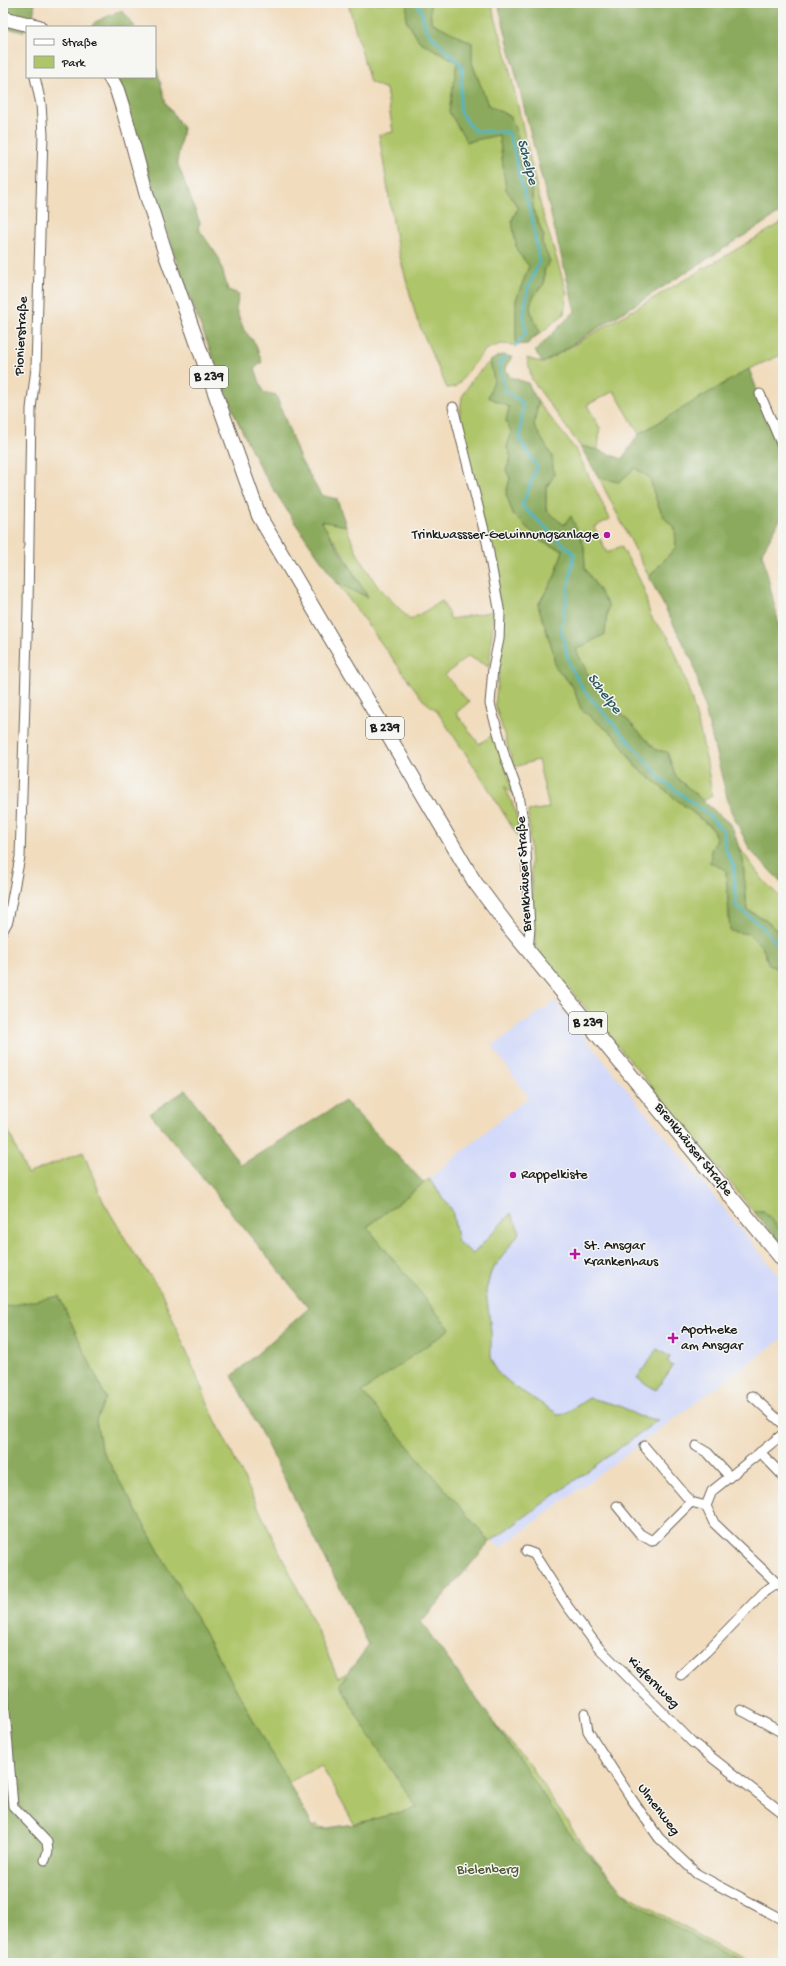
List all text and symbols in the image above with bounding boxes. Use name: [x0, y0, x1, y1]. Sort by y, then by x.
legend: [26, 26, 156, 78]
text: Straße: [62, 37, 98, 51]
text: Park: [61, 57, 87, 71]
water label: Schelpe: [512, 137, 542, 188]
street label: Pionierstraße: [11, 295, 33, 377]
road number: B 239: [190, 366, 228, 388]
place label: Trinkwassser-Gewinnungsanlage: [411, 527, 600, 544]
marker: Trinkwassser-Gewinnungsanlage: [602, 530, 612, 540]
water label: Schelpe: [583, 670, 626, 719]
road number: B 239: [366, 717, 404, 739]
street label: Brenkhäuser Straße: [513, 815, 537, 933]
road number: B 239: [569, 1012, 607, 1034]
street label: Brenkhäuser Straße: [649, 1099, 736, 1201]
place label: Rappelkiste: [521, 1167, 588, 1184]
marker: Rappelkiste: [508, 1170, 518, 1180]
place label: St. Ansgar Krankenhaus: [584, 1238, 659, 1271]
marker: St. Ansgar Krankenhaus: [569, 1248, 581, 1260]
place label: Apotheke am Ansgar: [681, 1322, 744, 1355]
marker: Apotheke am Ansgar: [668, 1333, 678, 1343]
street label: Kiefernweg: [623, 1653, 683, 1713]
street label: Ulmenweg: [633, 1781, 683, 1840]
park label: Bielenberg: [456, 1862, 519, 1879]

